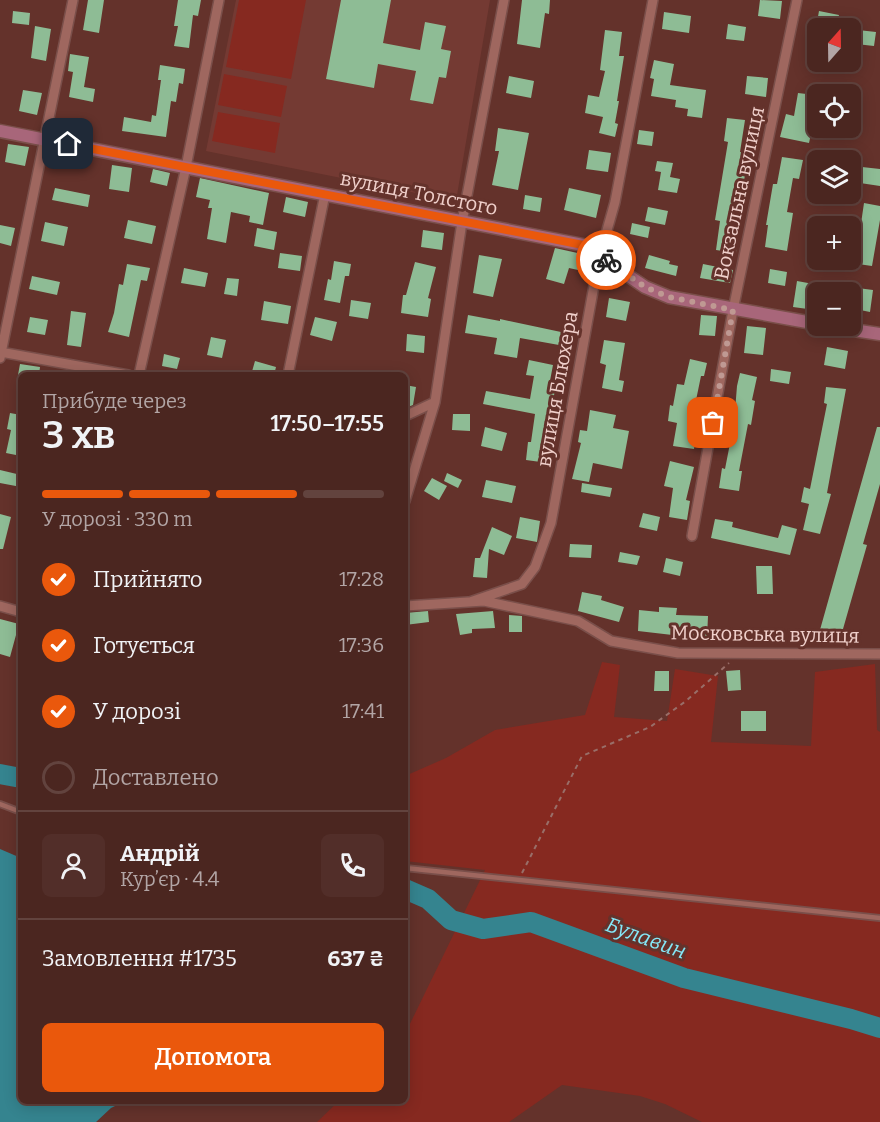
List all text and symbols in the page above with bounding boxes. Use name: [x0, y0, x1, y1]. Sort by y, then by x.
north arrow: [807, 18, 861, 72]
map controls: [807, 18, 861, 336]
button: locate: [807, 84, 861, 138]
street label: Вокзальна вулиця: [709, 104, 769, 282]
pin: [42, 118, 93, 169]
icon: home: [51, 127, 84, 160]
button: layers: [807, 150, 861, 204]
street label: вулиця Толстого: [338, 166, 500, 220]
button: +: [807, 216, 861, 270]
courier: [576, 230, 636, 290]
icon: bike: [590, 244, 623, 277]
button: −: [807, 282, 861, 336]
street label: вулиця Блюхера: [531, 309, 583, 469]
text: Прибуде через: [42, 389, 187, 413]
pin: [687, 397, 738, 448]
icon: bag: [696, 406, 729, 439]
text: 17:50–17:55: [270, 410, 384, 437]
text: 3 хв: [42, 412, 116, 458]
text: У дорозі · 330 m: [42, 507, 192, 531]
icon: check: [42, 563, 75, 596]
text: Прийнято: [93, 566, 202, 593]
text: 17:28: [339, 567, 384, 591]
street label: Московська вулиця: [670, 620, 860, 648]
icon: check: [42, 629, 75, 662]
text: Готується: [93, 632, 195, 659]
text: 17:36: [339, 633, 384, 657]
icon: check: [42, 695, 75, 728]
text: У дорозі: [93, 698, 181, 725]
text: 17:41: [342, 699, 384, 723]
text: Доставлено: [93, 764, 219, 791]
button: person: [42, 834, 105, 897]
button: phone: [321, 834, 384, 897]
text: Андрій: [120, 840, 200, 867]
text: Кур’єр · 4.4: [120, 867, 220, 891]
water label: Булавин: [602, 911, 690, 965]
text: Замовлення #1735: [42, 945, 237, 972]
text: 637 ₴: [327, 945, 384, 972]
button: Допомога: [42, 1023, 384, 1092]

